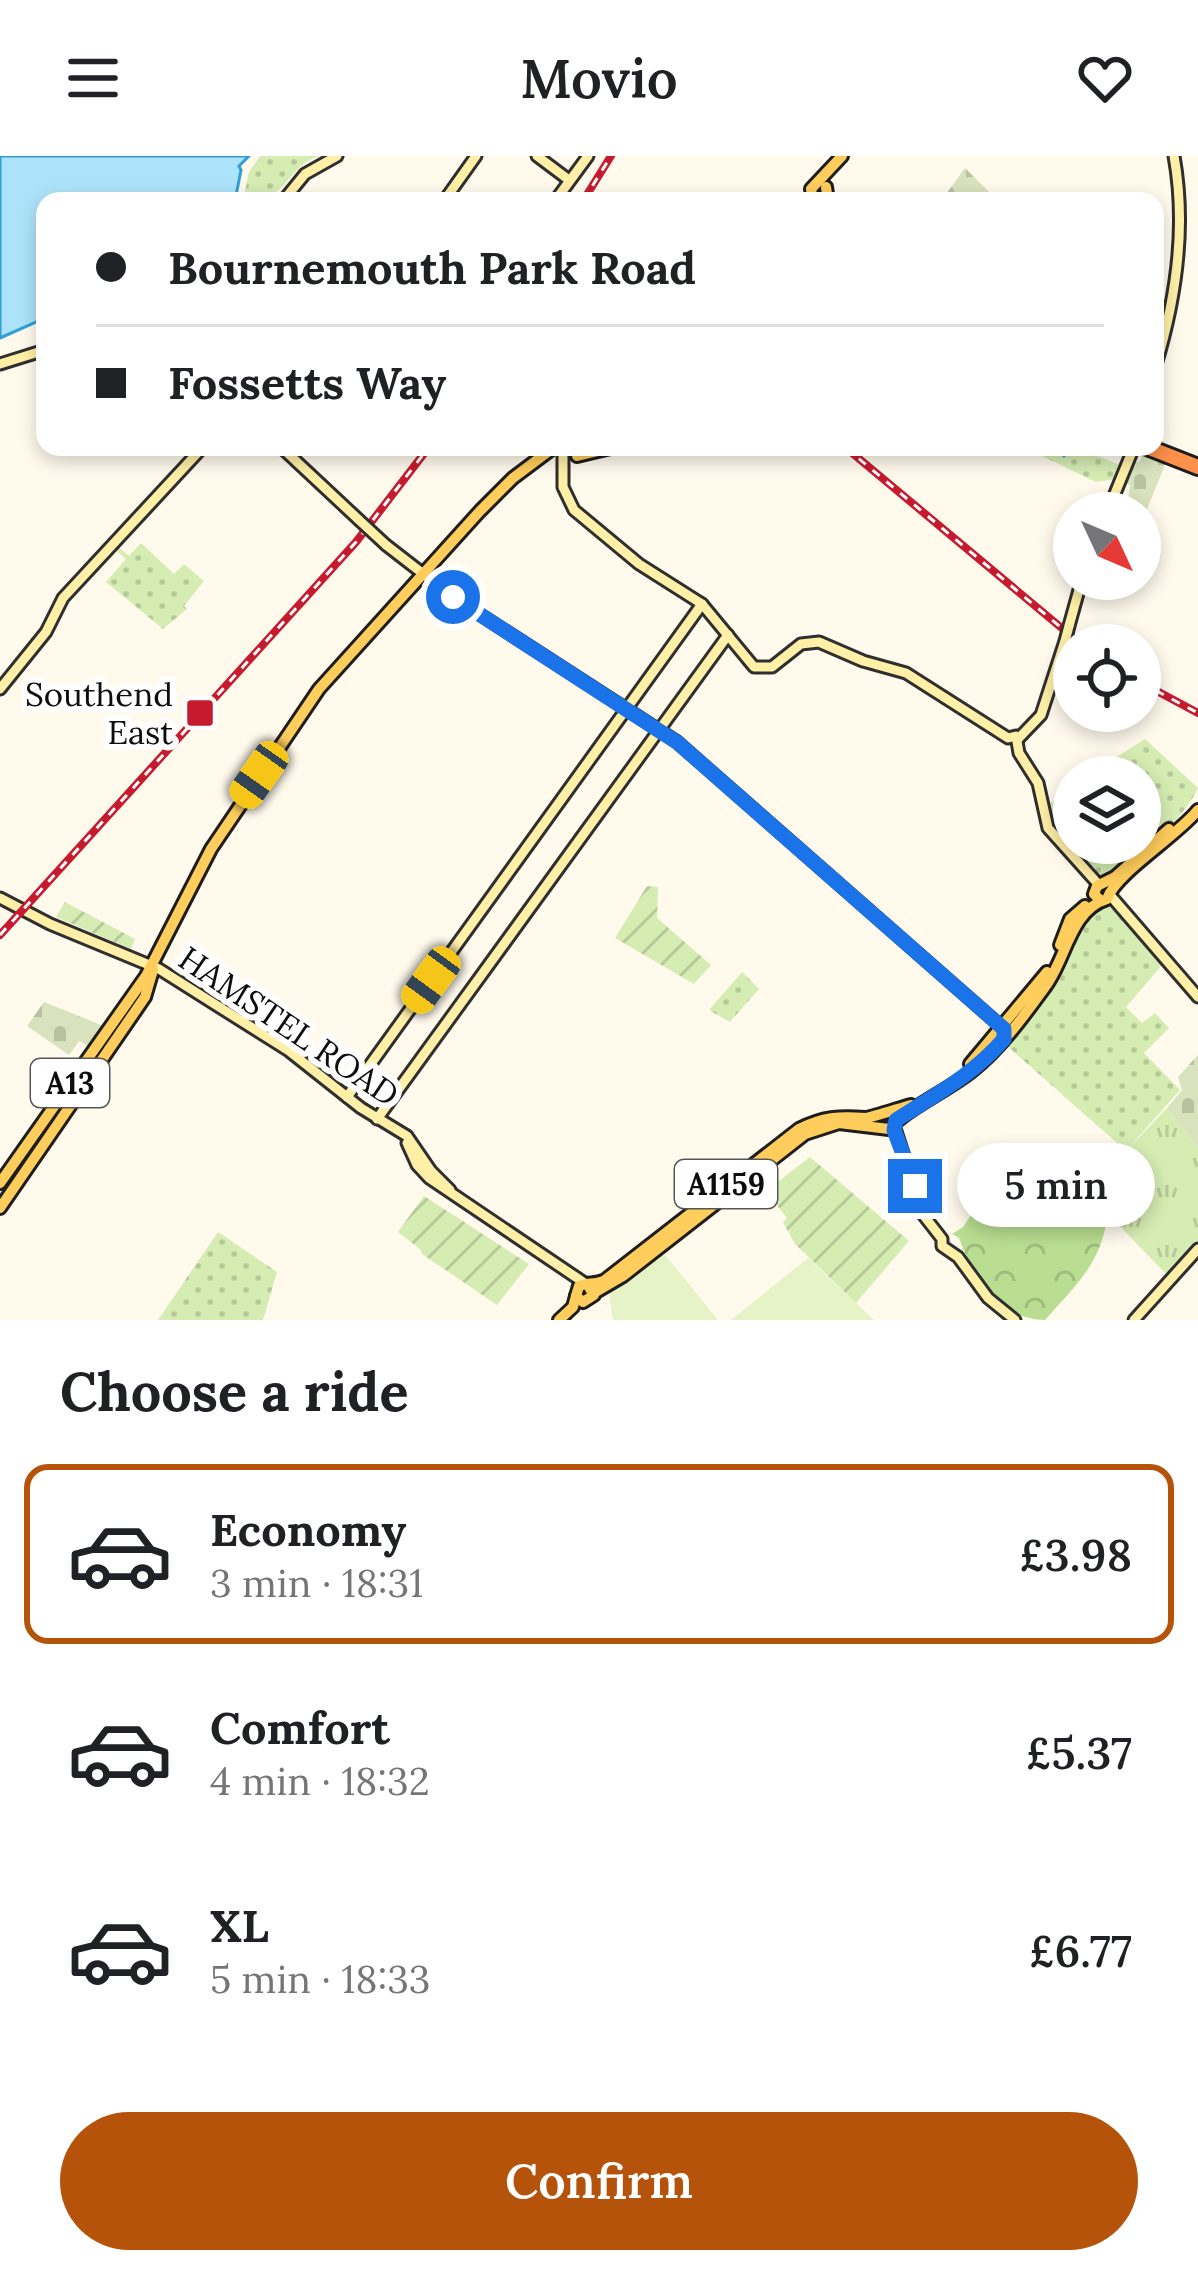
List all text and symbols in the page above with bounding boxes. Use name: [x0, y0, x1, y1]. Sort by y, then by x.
text: Movio: [520, 44, 678, 113]
icon: menu: [60, 45, 126, 111]
icon: heart: [1072, 45, 1138, 111]
text: Bournemouth Park Road: [168, 239, 696, 296]
text: Fossetts Way: [168, 354, 446, 411]
north arrow: [1053, 492, 1161, 600]
map controls: [1053, 492, 1161, 864]
route start: [426, 570, 480, 624]
button: locate: [1053, 624, 1161, 732]
place label: Southend East: [25, 673, 173, 753]
marker: Southend East: [184, 697, 216, 729]
car: [224, 735, 294, 815]
button: layers: [1053, 756, 1161, 864]
street label: HAMSTEL ROAD: [171, 937, 407, 1115]
car: [395, 940, 467, 1020]
road number: A13: [31, 1059, 109, 1107]
callout: 5 min: [957, 1144, 1155, 1228]
route end: [888, 1159, 942, 1213]
road number: A1159: [675, 1160, 777, 1208]
text: 5 min: [1004, 1160, 1108, 1210]
text: Choose a ride: [60, 1357, 409, 1426]
icon: car: [66, 1500, 174, 1608]
text: Economy: [210, 1501, 406, 1558]
text: £3.98: [1019, 1526, 1132, 1583]
text: 3 min · 18:31: [210, 1558, 424, 1608]
icon: car: [66, 1698, 174, 1806]
text: Comfort: [210, 1699, 390, 1756]
text: £5.37: [1026, 1724, 1132, 1781]
text: 4 min · 18:32: [210, 1756, 430, 1806]
icon: car: [66, 1896, 174, 2004]
text: XL: [210, 1897, 269, 1954]
text: £6.77: [1029, 1922, 1132, 1979]
text: 5 min · 18:33: [210, 1954, 431, 2004]
button: Confirm: [60, 2112, 1138, 2250]

